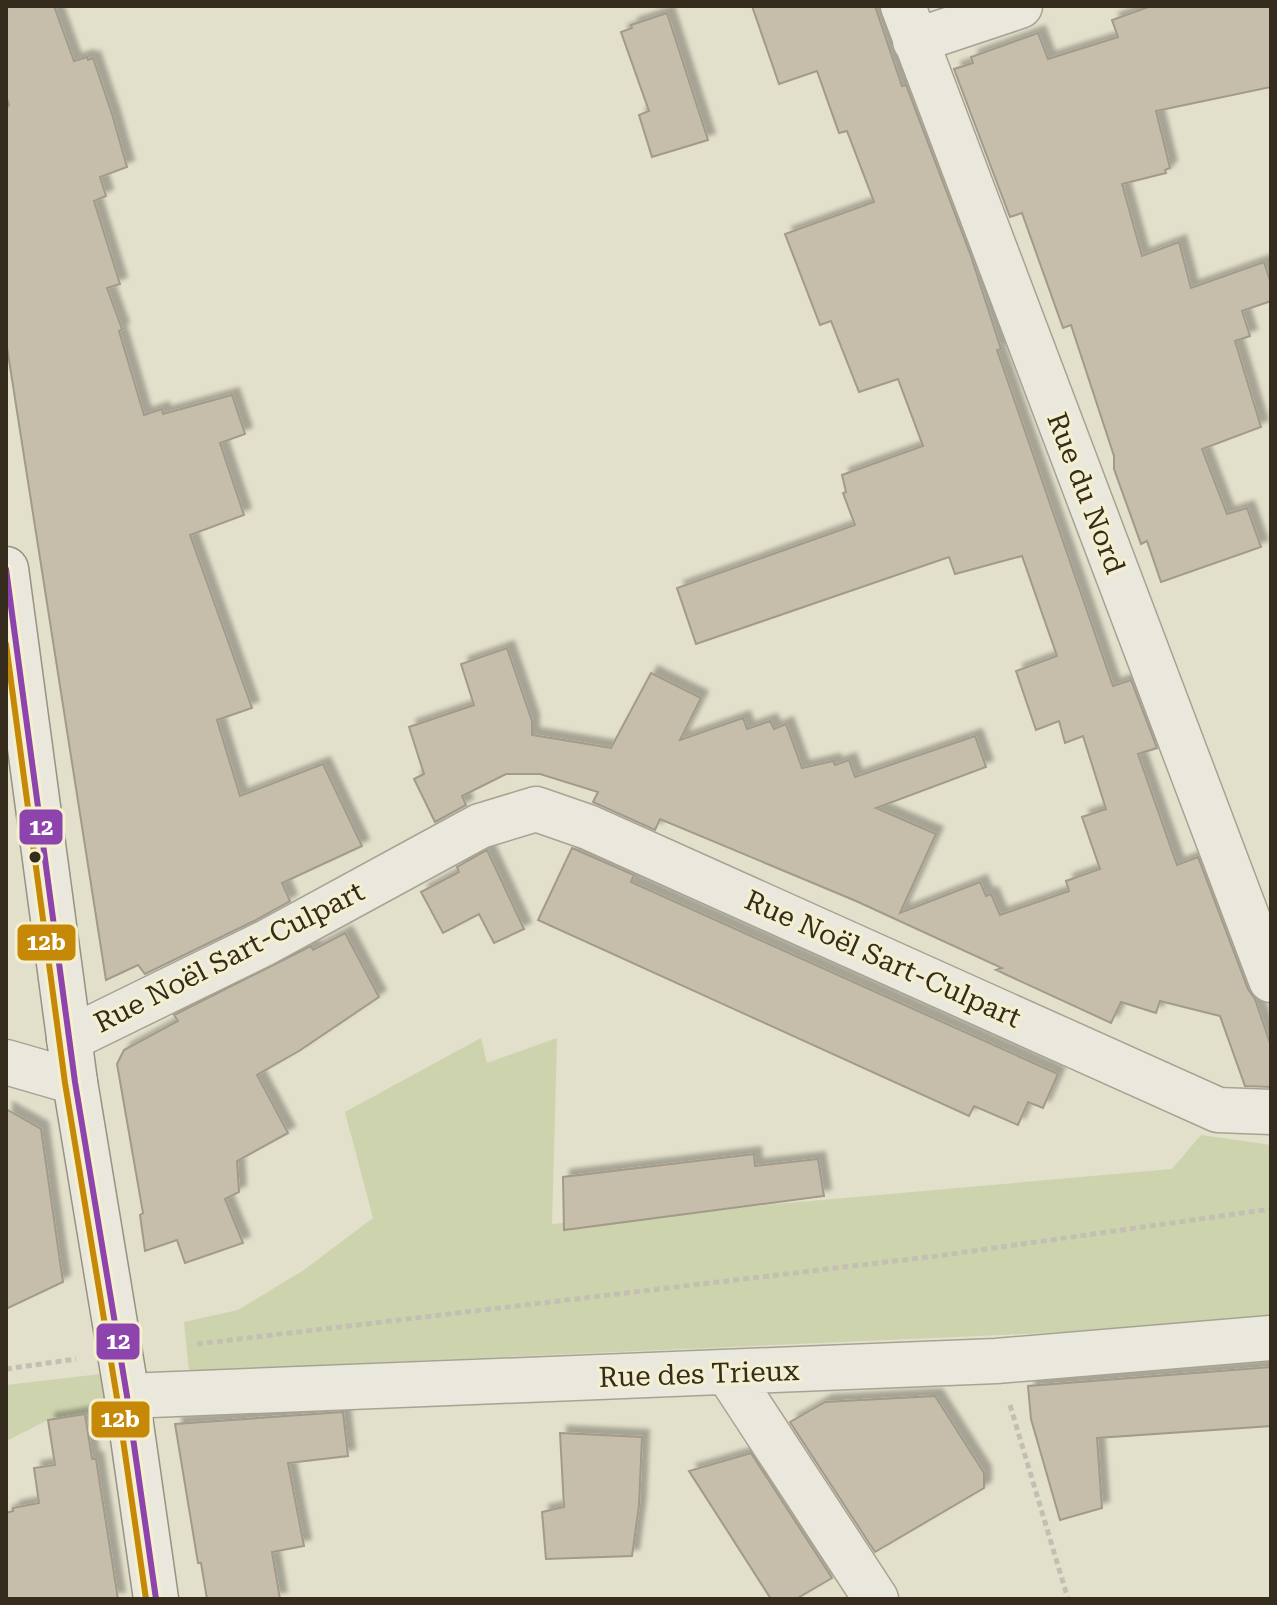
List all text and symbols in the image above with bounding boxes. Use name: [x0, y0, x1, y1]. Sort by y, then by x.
street label: Rue du Nord: [1040, 408, 1132, 578]
line badge: 12: [18, 808, 64, 846]
text: 12: [29, 815, 53, 840]
unlabelled marker: [27, 849, 43, 865]
street label: Rue Noël Sart-Culpart: [89, 875, 369, 1039]
street label: Rue Noël Sart-Culpart: [740, 883, 1026, 1035]
line badge: 12b: [16, 923, 77, 962]
text: 12b: [26, 930, 66, 955]
line badge: 12: [95, 1322, 141, 1361]
text: 12: [106, 1329, 130, 1354]
street label: Rue des Trieux: [598, 1354, 800, 1394]
line badge: 12b: [90, 1400, 151, 1439]
text: 12b: [100, 1407, 140, 1432]

